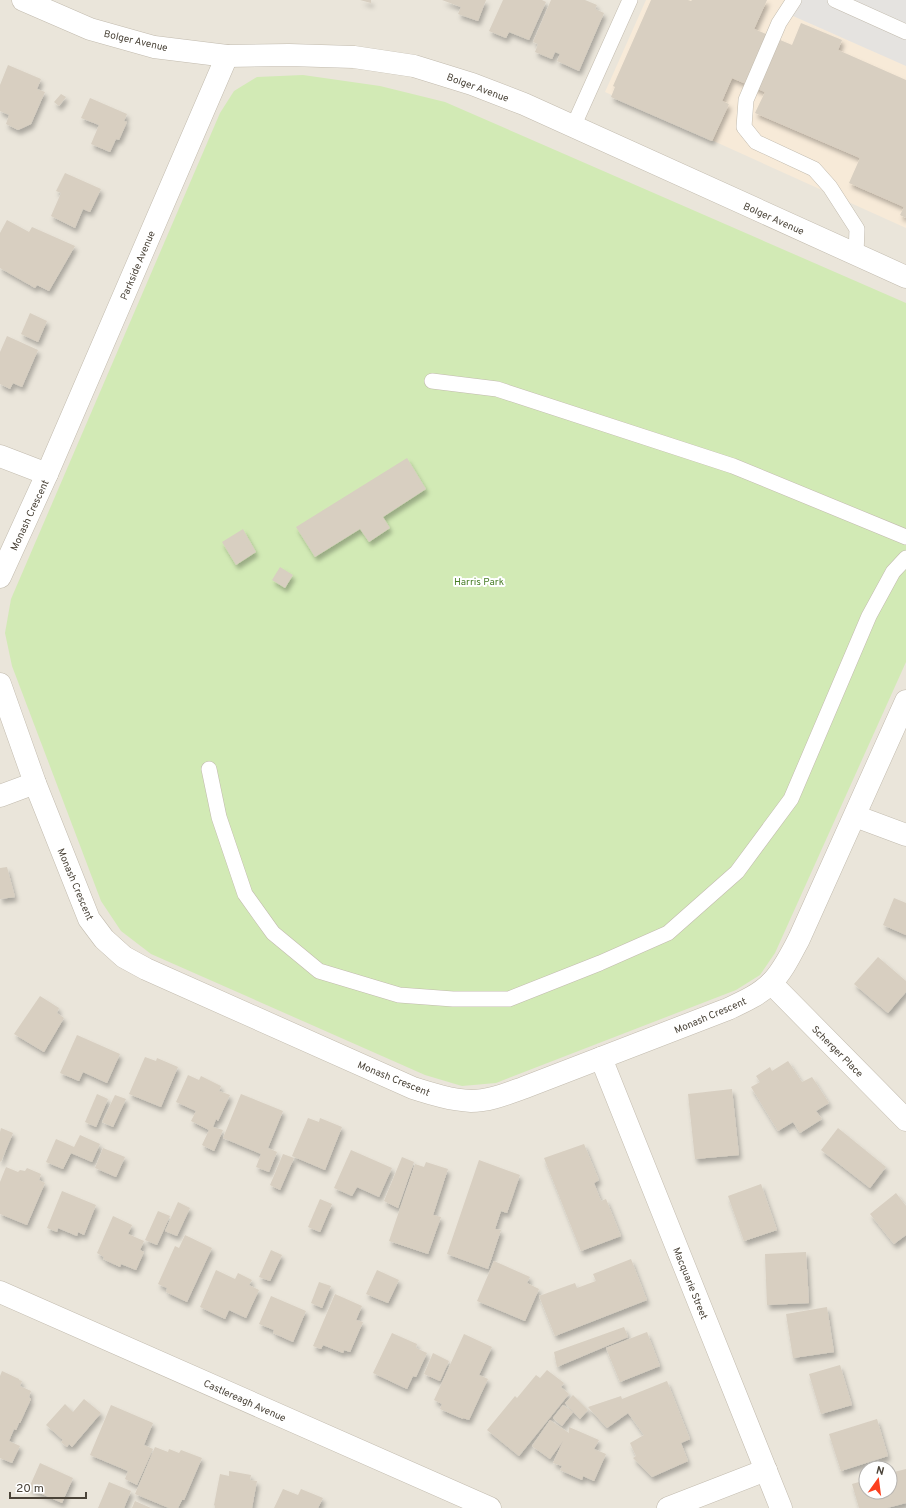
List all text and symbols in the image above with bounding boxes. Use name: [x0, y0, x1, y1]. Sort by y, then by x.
street label: Bolger Avenue: [102, 28, 169, 55]
street label: Bolger Avenue: [445, 71, 510, 106]
street label: Bolger Avenue: [741, 200, 806, 239]
street label: Parkside Avenue: [118, 229, 159, 302]
street label: Monash Crescent: [8, 478, 53, 553]
park label: Harris Park: [454, 576, 504, 589]
street label: Monash Crescent: [54, 847, 96, 923]
street label: Monash Crescent: [673, 995, 749, 1037]
street label: Scherger Place: [808, 1023, 866, 1081]
street label: Monash Crescent: [355, 1059, 432, 1100]
street label: Macquarie Street: [669, 1246, 710, 1322]
street label: Castlereagh Avenue: [201, 1377, 288, 1425]
north arrow: [858, 1460, 898, 1500]
text: N: [875, 1464, 886, 1479]
scale bar: [10, 1474, 86, 1500]
text: 20 m: [16, 1481, 44, 1497]

